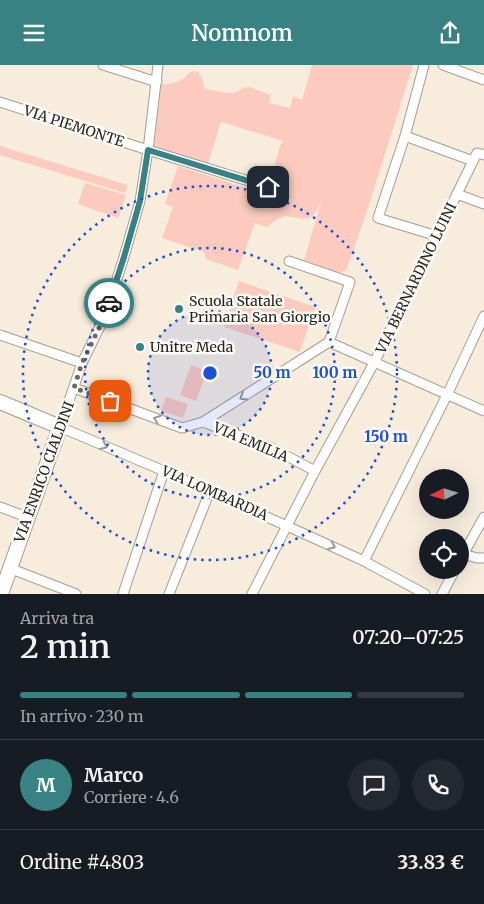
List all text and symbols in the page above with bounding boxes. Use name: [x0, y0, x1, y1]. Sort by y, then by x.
icon: menu: [20, 19, 48, 47]
text: Nomnom: [191, 19, 293, 47]
icon: share: [436, 19, 464, 47]
street label: VIA PIEMONTE: [21, 101, 127, 151]
pin: [247, 166, 289, 208]
icon: home: [254, 173, 282, 201]
street label: VIA BERNARDINO LUINI: [371, 200, 460, 357]
courier: [84, 278, 134, 328]
icon: car: [95, 289, 123, 317]
place label: Scuola Statale Primaria San Giorgio: [189, 292, 330, 326]
marker: Scuola Statale Primaria San Giorgio: [173, 303, 185, 315]
place label: Unitre Meda: [150, 338, 234, 356]
marker: Unitre Meda: [134, 341, 146, 353]
text: 50 m: [253, 363, 291, 382]
text: 100 m: [313, 363, 357, 382]
centre of rings: [201, 364, 219, 382]
pin: [89, 380, 131, 422]
icon: bag: [96, 387, 124, 415]
one-way arrow: [240, 390, 249, 400]
street label: VIA ENRICO CIALDINI: [10, 399, 78, 546]
one-way arrow: [153, 415, 161, 425]
street label: VIA EMILIA: [210, 418, 291, 466]
text: 150 m: [364, 427, 408, 446]
one-way arrow: [99, 439, 108, 450]
street label: VIA LOMBARDIA: [158, 461, 271, 525]
north arrow: [419, 469, 469, 519]
map controls: [419, 469, 469, 579]
button: locate: [419, 529, 469, 579]
one-way arrow: [326, 540, 335, 550]
text: Arriva tra: [20, 608, 94, 628]
text: 07:20–07:25: [352, 625, 464, 649]
text: 2 min: [20, 627, 110, 667]
text: In arrivo · 230 m: [20, 706, 144, 726]
button: chat: [348, 759, 400, 811]
button: phone: [412, 759, 464, 811]
text: Marco: [84, 763, 143, 787]
text: M: [36, 773, 56, 797]
text: Corriere · 4.6: [84, 787, 179, 807]
text: Ordine #4803: [20, 850, 144, 874]
text: 33.83 €: [398, 850, 464, 874]

